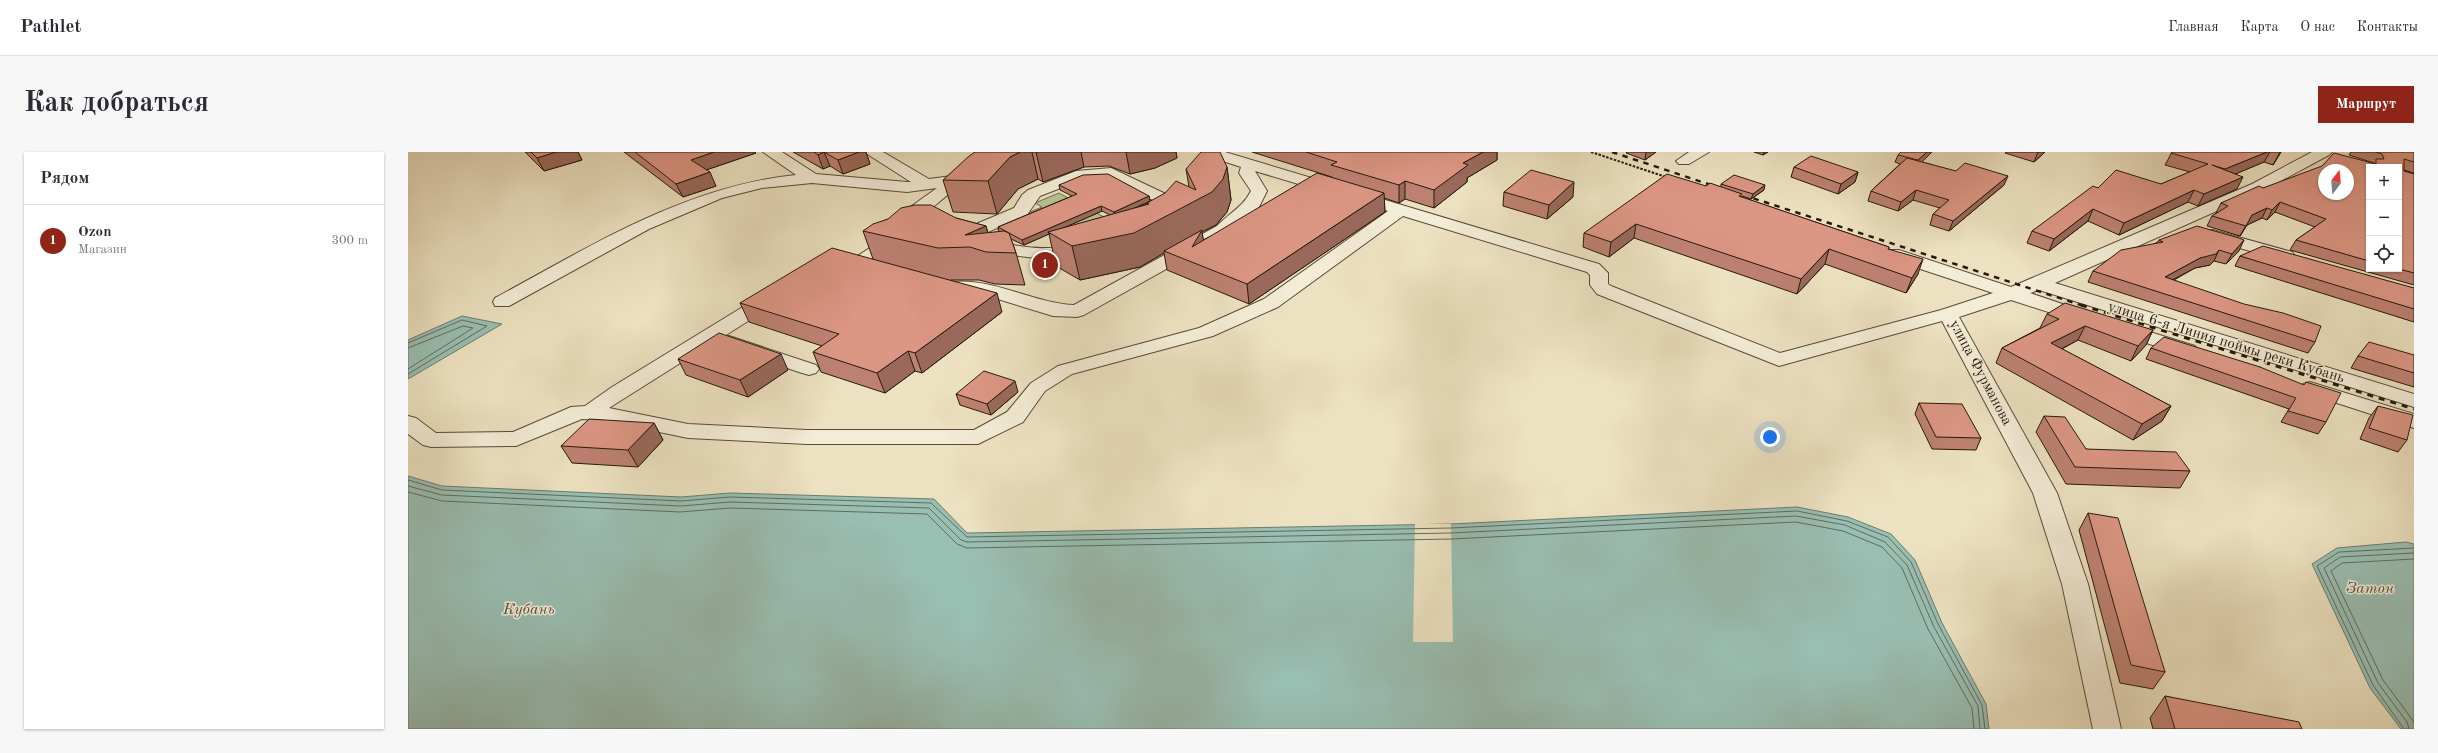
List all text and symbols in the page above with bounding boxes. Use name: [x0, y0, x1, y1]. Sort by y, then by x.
text: Pathlet: [20, 18, 81, 37]
text: Главная: [2168, 20, 2218, 34]
text: Карта: [2240, 20, 2278, 34]
text: О нас: [2300, 20, 2335, 34]
text: Контакты: [2357, 20, 2418, 34]
button: Маршрут: [2318, 86, 2414, 123]
text: Как добраться: [24, 90, 209, 118]
north arrow: [2318, 164, 2354, 200]
map controls: [2366, 164, 2402, 272]
button: +: [2366, 164, 2402, 200]
text: Рядом: [40, 170, 89, 187]
button: −: [2366, 200, 2402, 236]
text: Ozon: [78, 225, 111, 240]
text: 1: [49, 234, 57, 247]
text: 300 m: [331, 234, 368, 247]
button: locate: [2366, 236, 2402, 272]
text: Магазин: [78, 243, 127, 256]
pin: 1: [1032, 250, 1058, 280]
street label: улица 6-я Линия поймы реки Кубань: [2106, 300, 2346, 386]
street label: улица Фурманова: [1946, 318, 2014, 429]
your location: [1760, 427, 1780, 447]
water label: Затон: [2346, 581, 2394, 597]
water label: Кубань: [502, 602, 555, 618]

